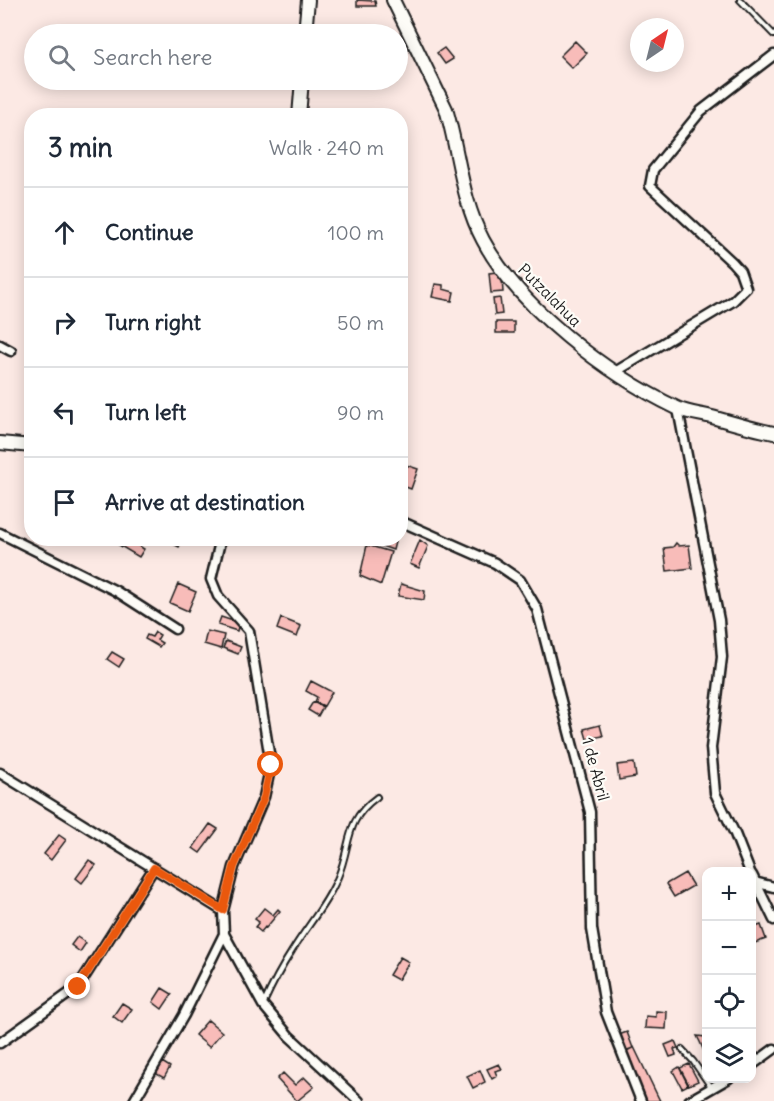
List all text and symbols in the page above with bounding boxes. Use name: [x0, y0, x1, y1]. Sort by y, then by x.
north arrow: [630, 18, 684, 72]
search box: [24, 24, 408, 90]
icon: search: [45, 41, 78, 74]
text: Search here: [93, 43, 212, 71]
text: 3 min: [48, 131, 113, 164]
text: Walk · 240 m: [269, 135, 384, 160]
icon: ahead: [48, 216, 81, 249]
text: Continue: [105, 218, 194, 246]
text: 100 m: [327, 220, 384, 245]
street label: Putzalahua: [514, 259, 586, 331]
icon: right: [48, 306, 81, 339]
text: Turn right: [105, 308, 201, 336]
text: 50 m: [337, 310, 384, 335]
icon: left: [48, 396, 81, 429]
text: Turn left: [105, 398, 186, 426]
text: 90 m: [337, 400, 384, 425]
icon: arrive: [48, 486, 81, 519]
text: Arrive at destination: [105, 488, 305, 516]
street label: 1 de Abril: [578, 735, 614, 803]
route start: [257, 751, 283, 777]
map controls: [702, 867, 756, 1083]
button: +: [702, 867, 756, 921]
button: −: [702, 921, 756, 975]
route end: [64, 973, 90, 999]
button: locate: [702, 975, 756, 1029]
button: layers: [702, 1029, 756, 1083]

